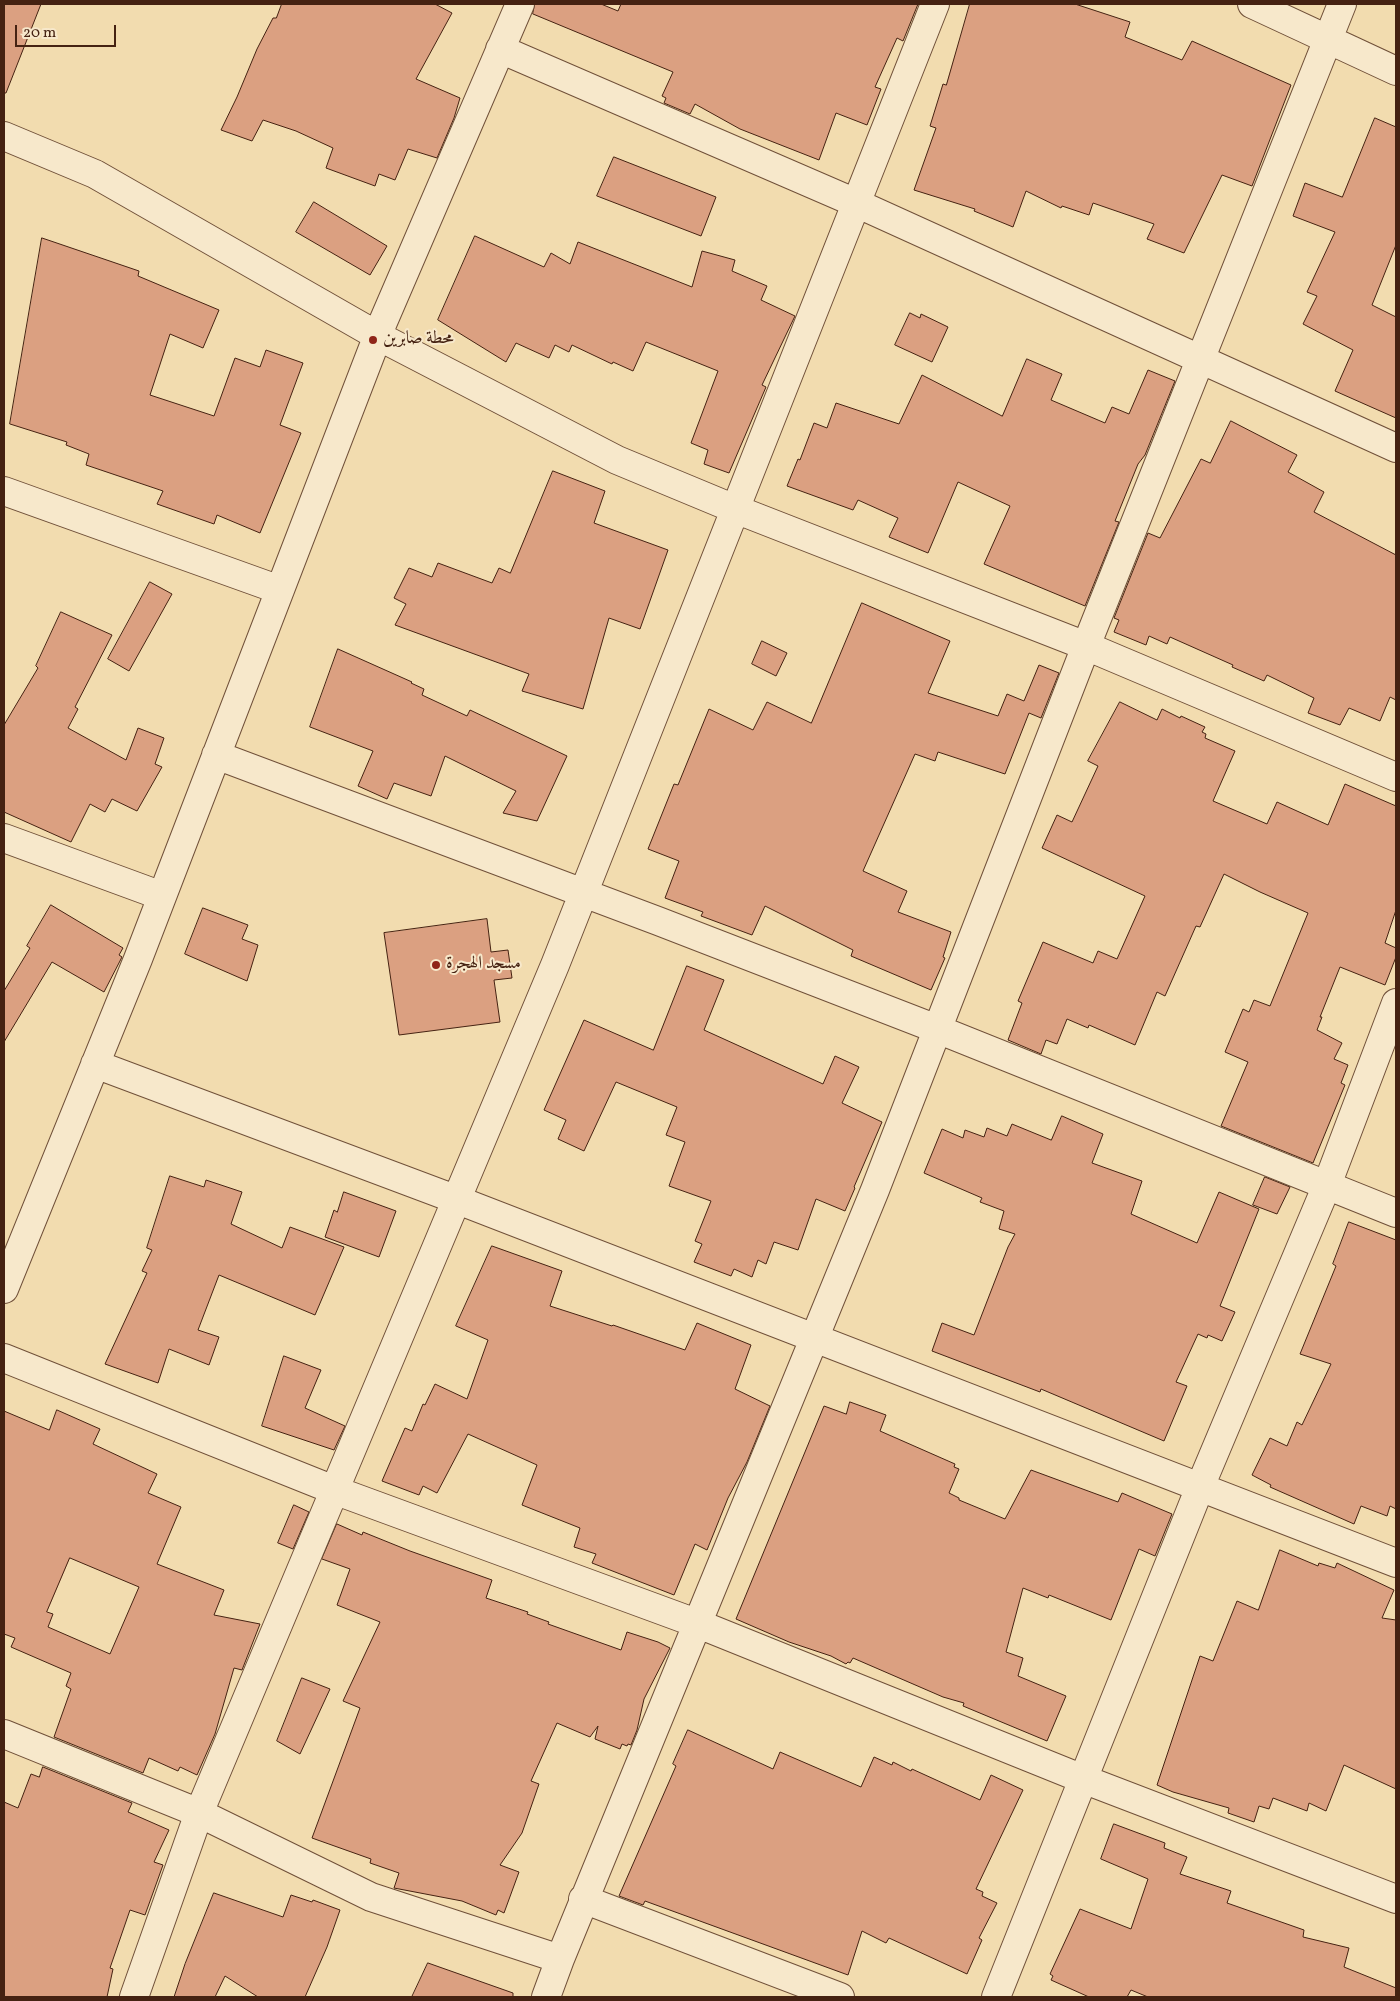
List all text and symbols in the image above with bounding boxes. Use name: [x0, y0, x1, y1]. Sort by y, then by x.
scale bar: [18, 15, 119, 47]
text: 20 m: [23, 23, 56, 44]
place label: محطة صابرين: [383, 329, 454, 351]
marker: محطة صابرين: [367, 334, 379, 346]
place label: مسجد الهجرة: [446, 954, 521, 976]
marker: مسجد الهجرة: [430, 959, 442, 971]

